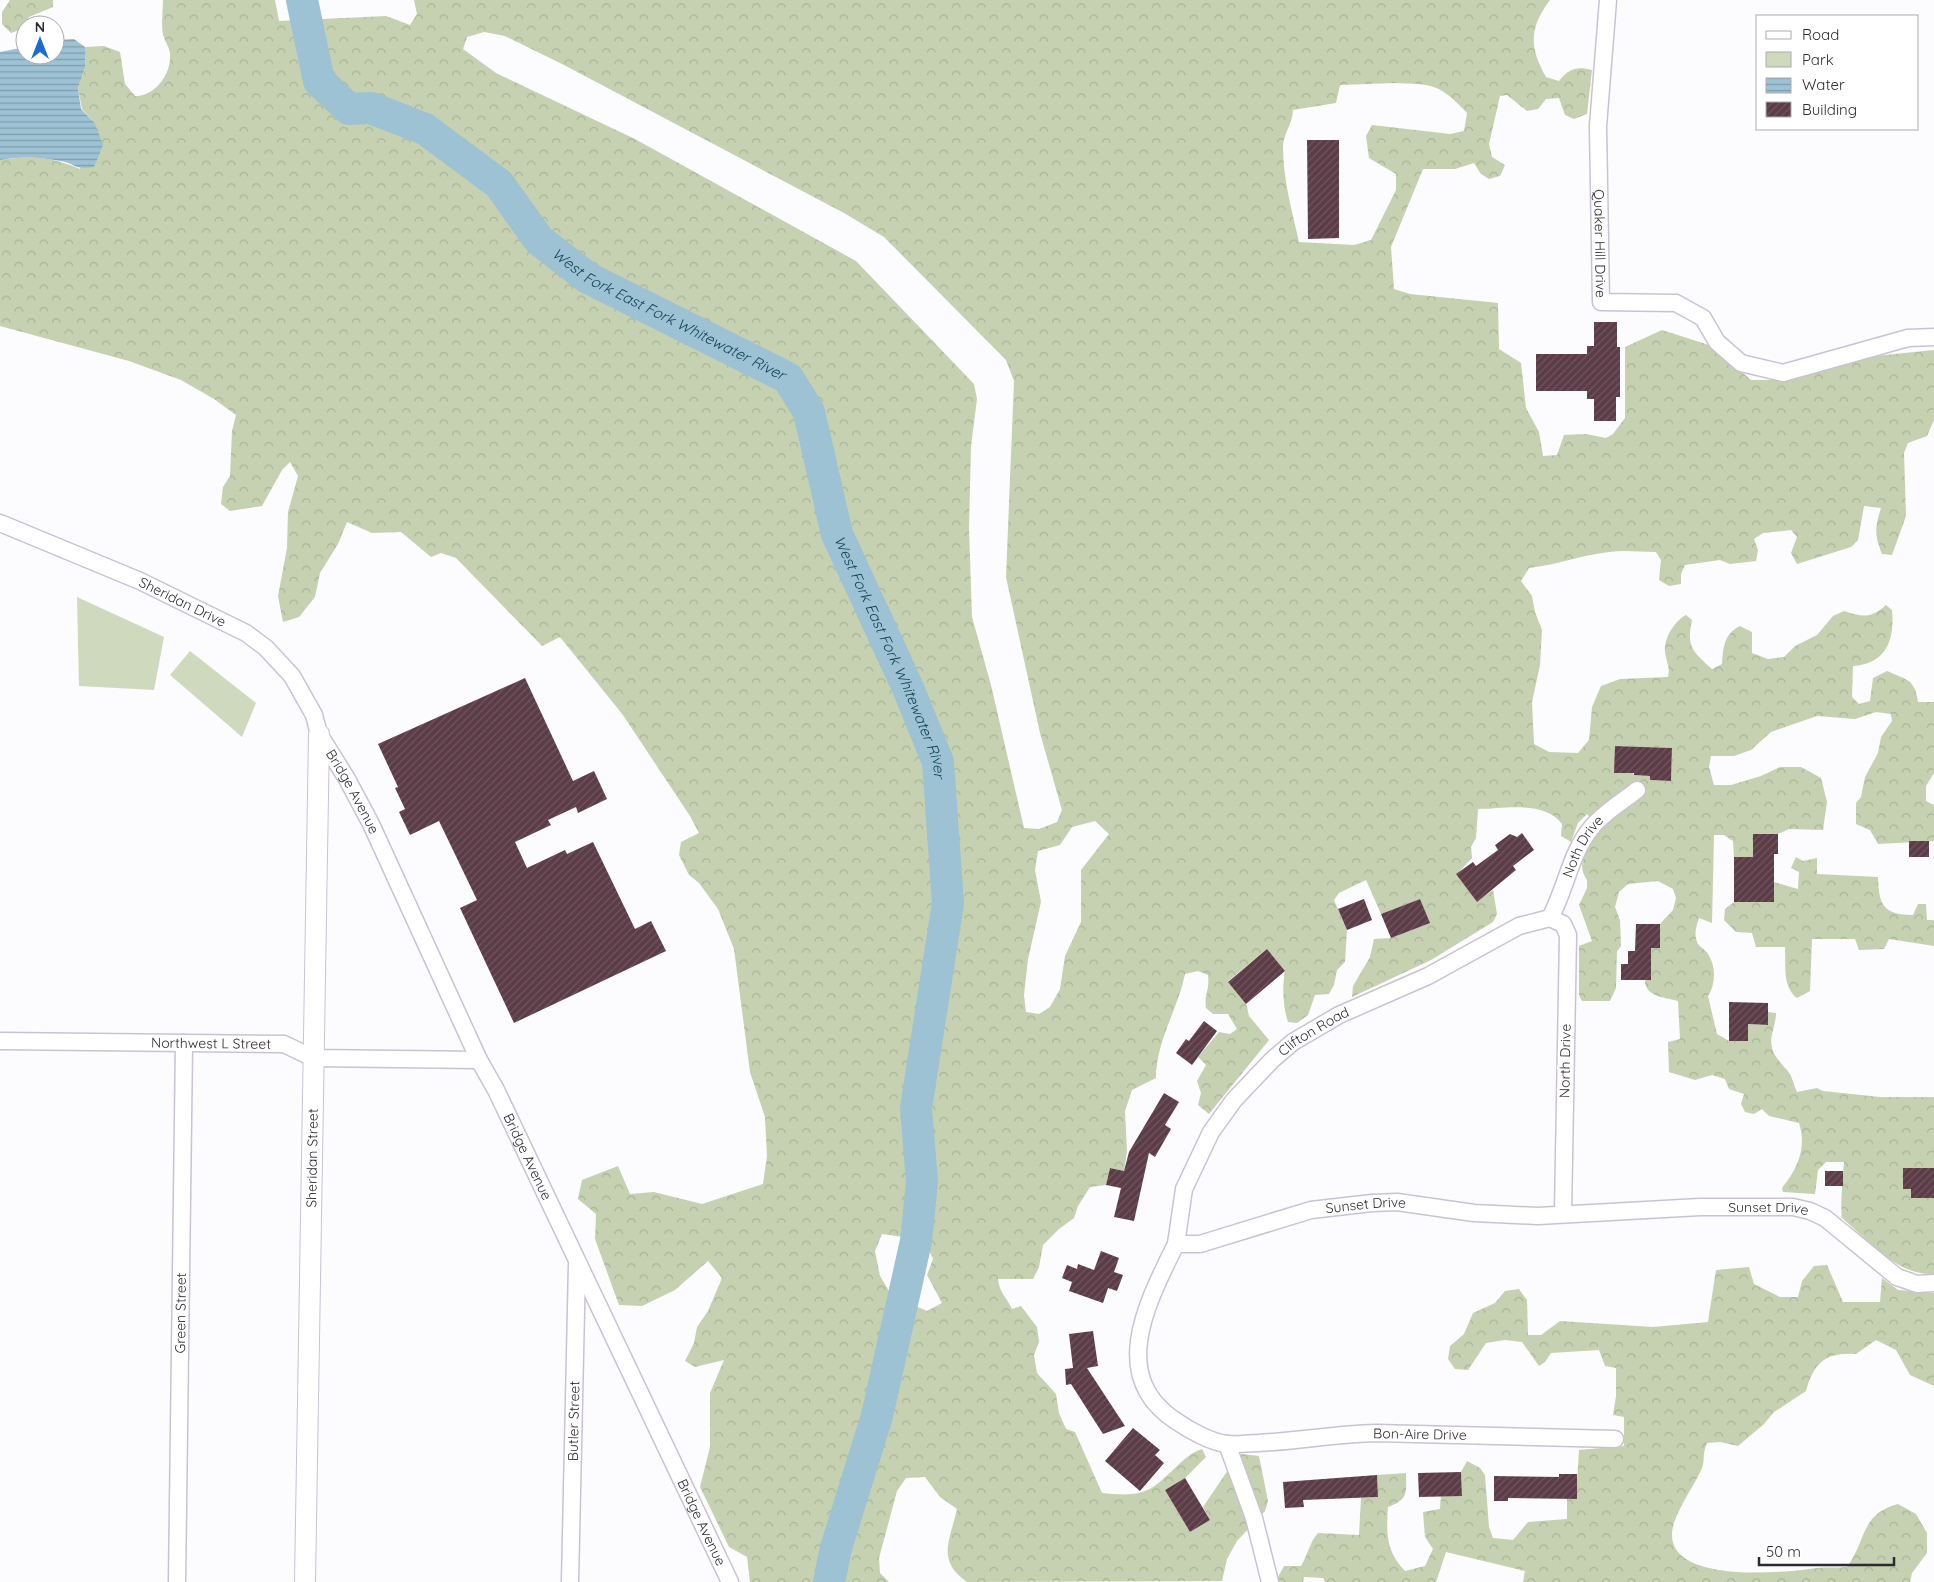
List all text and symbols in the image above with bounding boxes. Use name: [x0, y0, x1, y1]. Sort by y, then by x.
north arrow: [15, 15, 65, 65]
legend: [1756, 15, 1919, 130]
text: N: [35, 18, 45, 36]
text: Road: [1802, 25, 1839, 44]
text: Park: [1802, 50, 1834, 69]
text: Water: [1802, 75, 1845, 94]
text: Building: [1802, 100, 1857, 119]
street label: Quaker Hill Drive: [1590, 189, 1610, 298]
water label: West Fork East Fork Whitewater River: [549, 244, 791, 385]
water label: West Fork East Fork Whitewater River: [830, 533, 949, 781]
street label: Sheridan Drive: [136, 573, 229, 631]
street label: Bridge Avenue: [322, 746, 383, 837]
street label: Noth Drive: [1558, 811, 1607, 880]
street label: Clifton Road: [1274, 1003, 1352, 1060]
street label: North Drive: [1555, 1024, 1575, 1098]
street label: Northwest L Street: [151, 1034, 271, 1053]
street label: Sheridan Street: [302, 1108, 322, 1208]
street label: Bridge Avenue: [499, 1110, 556, 1203]
street label: Sunset Drive: [1325, 1193, 1407, 1217]
street label: Sunset Drive: [1728, 1198, 1811, 1219]
street label: Green Street: [171, 1272, 190, 1354]
street label: Butler Street: [564, 1380, 583, 1461]
street label: Bon-Aire Drive: [1373, 1424, 1467, 1444]
street label: Bridge Avenue: [673, 1476, 730, 1569]
scale bar: [1759, 1534, 1894, 1566]
text: 50 m: [1766, 1542, 1801, 1561]

